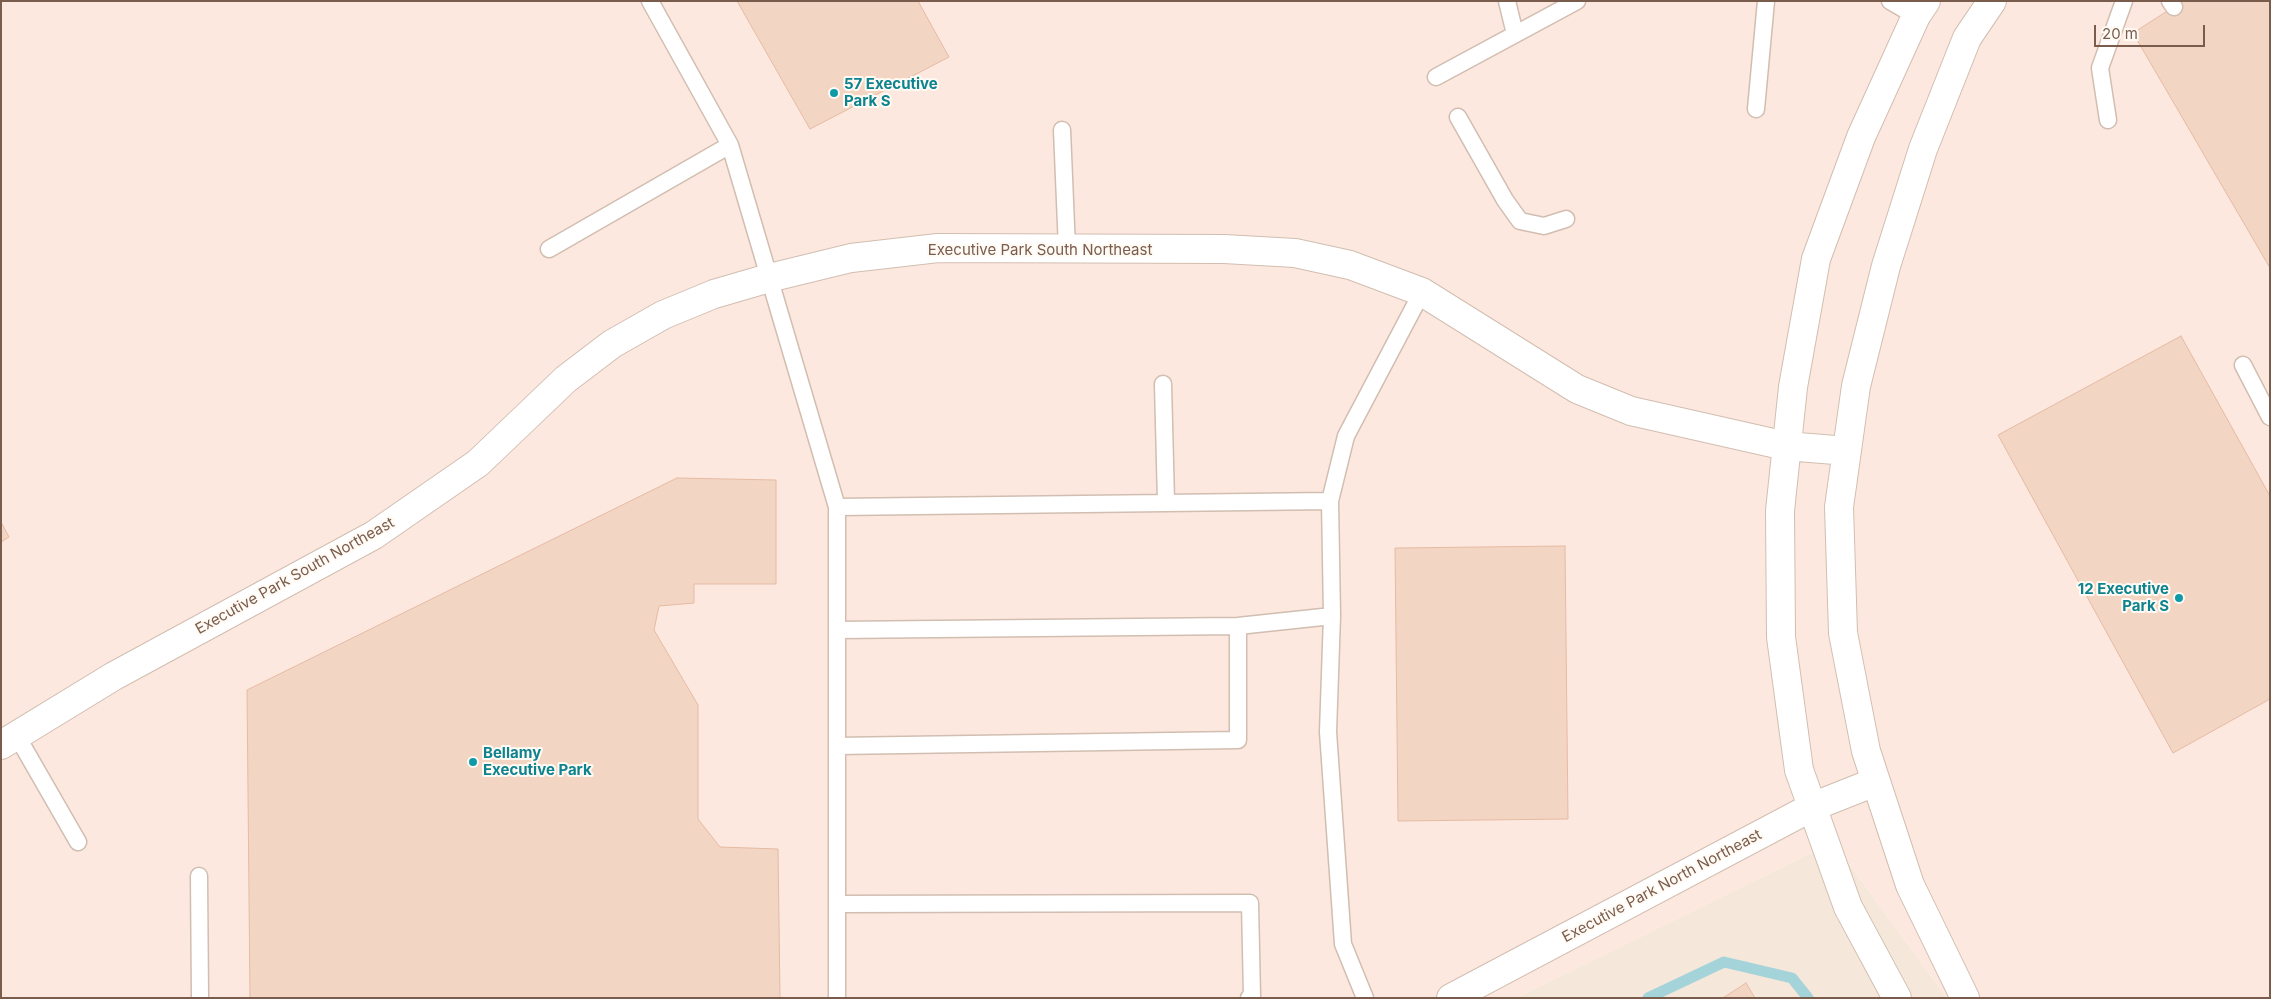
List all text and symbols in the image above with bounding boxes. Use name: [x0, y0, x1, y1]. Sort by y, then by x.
scale bar: [2096, 15, 2207, 47]
text: 20 m: [2102, 24, 2138, 43]
place label: 57 Executive Park S: [844, 75, 938, 110]
marker: 57 Executive Park S: [828, 87, 840, 99]
street label: Executive Park South Northeast: [928, 241, 1152, 259]
street label: Executive Park South Northeast: [192, 514, 398, 638]
place label: 12 Executive Park S: [2078, 580, 2169, 615]
marker: 12 Executive Park S: [2173, 592, 2185, 604]
place label: Bellamy Executive Park: [483, 744, 592, 779]
marker: Bellamy Executive Park: [467, 756, 479, 768]
street label: Executive Park North Northeast: [1559, 826, 1765, 946]

